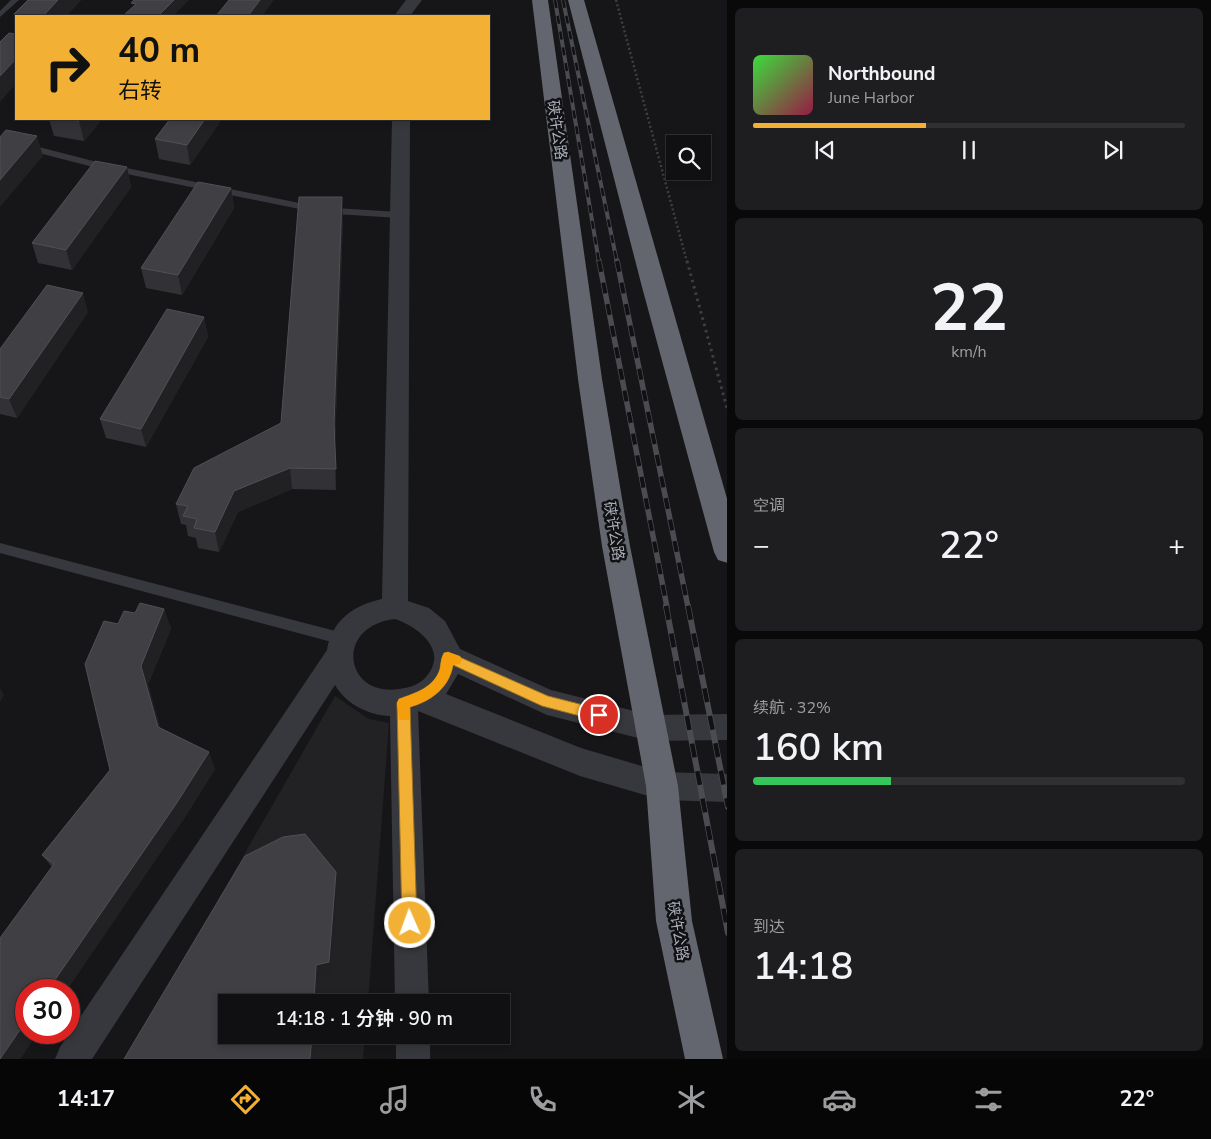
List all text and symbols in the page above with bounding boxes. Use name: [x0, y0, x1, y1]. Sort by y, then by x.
text: 40 m: [118, 27, 200, 74]
icon: right: [35, 35, 100, 100]
text: Northbound: [828, 61, 935, 87]
text: 右转: [118, 76, 162, 106]
text: June Harbor: [828, 87, 914, 109]
street label: 硖许公路: [543, 99, 571, 161]
map controls: [666, 135, 711, 180]
button: search: [666, 135, 711, 180]
icon: previous: [811, 136, 839, 164]
icon: pause: [955, 136, 983, 164]
icon: next: [1099, 136, 1127, 164]
text: 22: [930, 264, 1008, 353]
text: km/h: [951, 341, 987, 363]
text: 空调: [753, 495, 785, 517]
street label: 硖许公路: [599, 500, 629, 562]
text: 22°: [939, 520, 999, 571]
text: −: [753, 527, 770, 565]
text: +: [1168, 527, 1185, 565]
pin: [578, 694, 620, 736]
text: 续航 · 32%: [753, 697, 831, 719]
icon: arrive: [585, 701, 613, 729]
text: 160 km: [753, 722, 884, 773]
position arrow: [383, 896, 435, 948]
street label: 硖许公路: [663, 900, 693, 962]
text: 到达: [753, 916, 785, 938]
text: 14:18: [753, 941, 853, 992]
speed limit sign: 30: [15, 979, 80, 1044]
text: 14:18 · 1 分钟 · 90 m: [275, 1006, 453, 1032]
icon: directions: [228, 1082, 263, 1117]
icon: music: [377, 1082, 412, 1117]
icon: phone: [525, 1082, 560, 1117]
icon: climate: [674, 1082, 709, 1117]
icon: car: [822, 1082, 857, 1117]
icon: filters: [971, 1082, 1006, 1117]
text: 14:17: [57, 1084, 115, 1114]
text: 22°: [1119, 1084, 1154, 1114]

